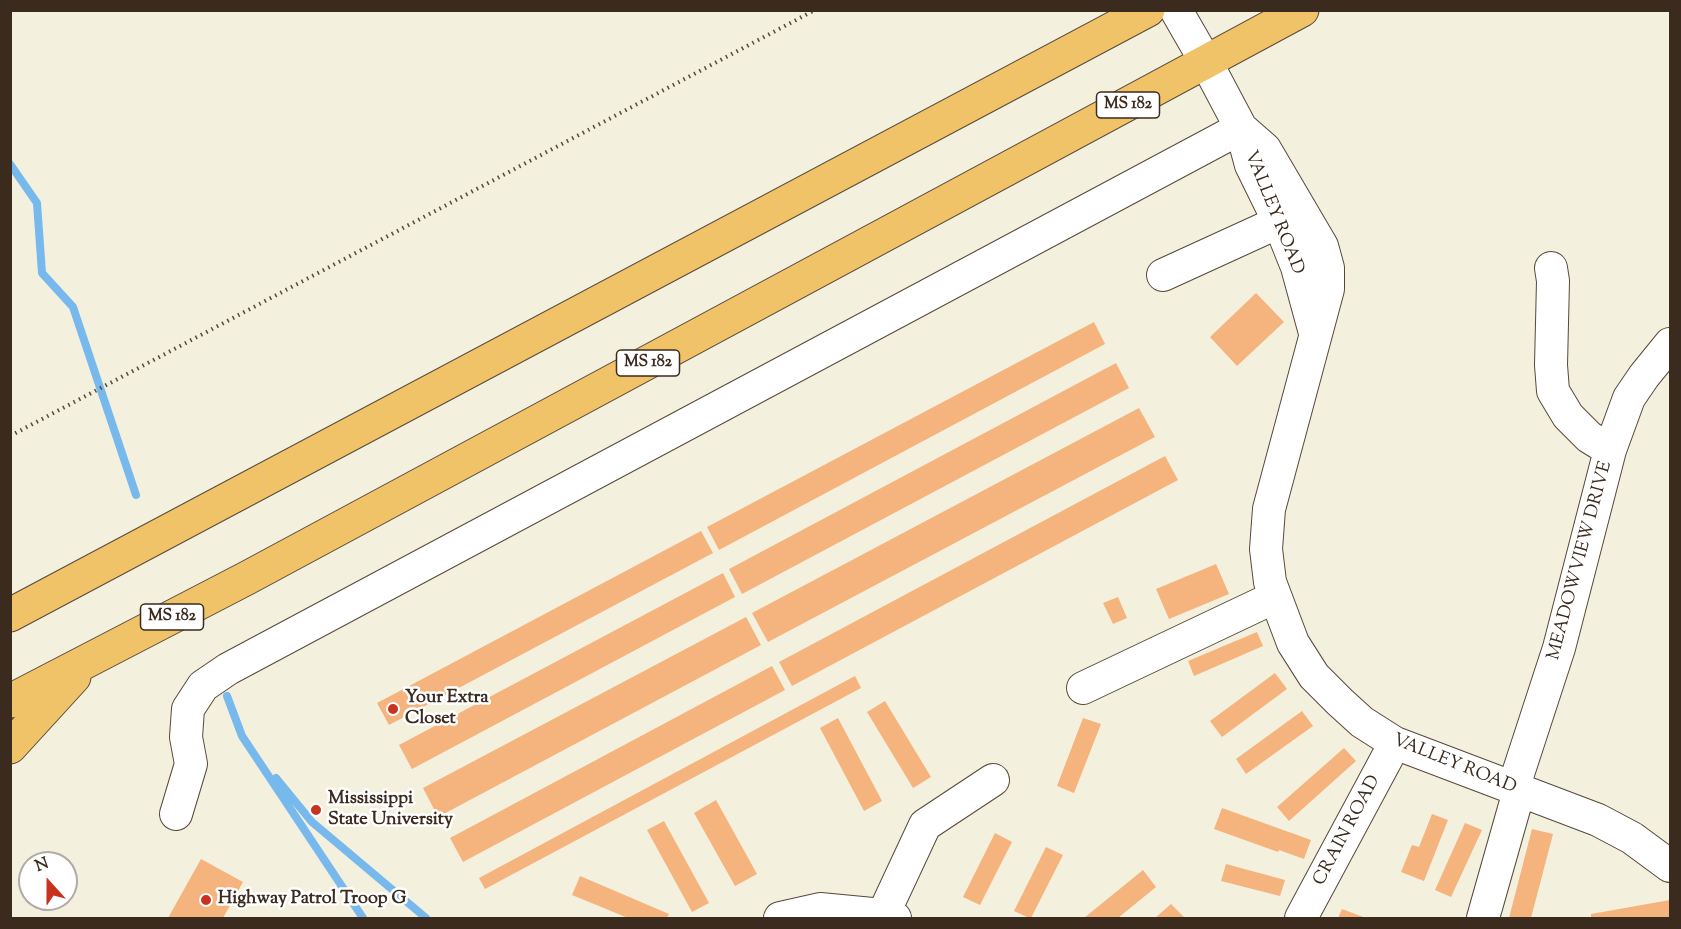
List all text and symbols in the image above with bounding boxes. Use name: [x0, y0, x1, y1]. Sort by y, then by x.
road number: MS 182: [1096, 92, 1160, 118]
street label: VALLEY ROAD: [1238, 148, 1308, 278]
road number: MS 182: [616, 350, 680, 376]
street label: MEADOWVIEW DRIVE: [1544, 459, 1618, 663]
road number: MS 182: [140, 604, 204, 630]
place label: Your Extra Closet: [405, 688, 489, 730]
marker: Your Extra Closet: [386, 702, 400, 716]
street label: VALLEY ROAD: [1389, 730, 1519, 800]
street label: CRAIN ROAD: [1310, 772, 1386, 890]
place label: Mississippi State University: [328, 789, 453, 832]
marker: Mississippi State University: [309, 803, 323, 817]
north arrow: [18, 851, 78, 911]
text: N: [32, 853, 52, 879]
place label: Highway Patrol Troop G: [218, 889, 406, 911]
marker: Highway Patrol Troop G: [199, 893, 213, 907]

